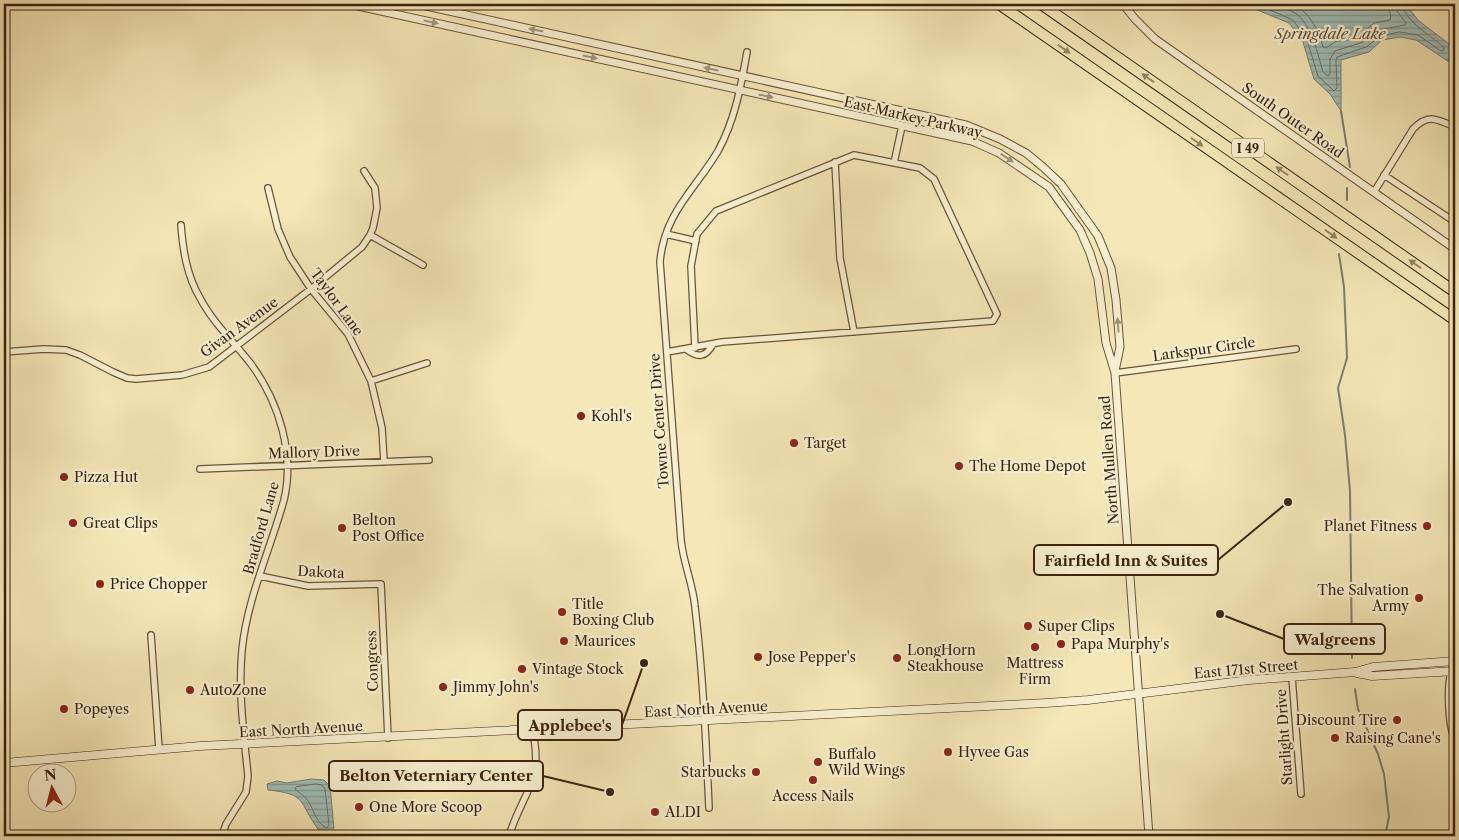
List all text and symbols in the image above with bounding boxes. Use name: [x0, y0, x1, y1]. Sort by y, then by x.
one-way arrow: [424, 18, 439, 26]
water label: Springdale Lake: [1274, 24, 1386, 43]
one-way arrow: [528, 26, 543, 34]
one-way arrow: [1057, 44, 1071, 54]
one-way arrow: [582, 53, 597, 61]
one-way arrow: [703, 64, 719, 72]
one-way arrow: [1141, 73, 1155, 83]
street label: South Outer Road: [1239, 78, 1348, 162]
one-way arrow: [758, 92, 773, 100]
street label: East Markey Parkway: [842, 92, 984, 142]
one-way arrow: [1191, 137, 1204, 147]
road number: I 49: [1232, 138, 1264, 158]
one-way arrow: [1000, 153, 1014, 163]
one-way arrow: [1275, 166, 1289, 176]
one-way arrow: [1324, 229, 1338, 239]
one-way arrow: [1408, 259, 1422, 269]
street label: Taylor Lane: [306, 265, 368, 339]
street label: Givan Avenue: [197, 293, 281, 361]
one-way arrow: [1114, 317, 1122, 333]
street label: Larkspur Circle: [1152, 333, 1257, 365]
street label: Towne Center Drive: [645, 353, 673, 489]
street label: North Mullen Road: [1095, 395, 1122, 525]
place label: Kohl's: [591, 407, 632, 425]
marker: Kohl's: [575, 410, 587, 422]
place label: Target: [804, 434, 847, 452]
marker: Target: [788, 437, 800, 449]
street label: Mallory Drive: [268, 441, 360, 463]
place label: The Home Depot: [969, 457, 1086, 475]
marker: The Home Depot: [953, 460, 965, 472]
place label: Pizza Hut: [74, 468, 138, 486]
marker: Pizza Hut: [58, 471, 70, 483]
street label: Bradford Lane: [239, 479, 283, 577]
place label: Belton Post Office: [352, 511, 425, 545]
place label: Great Clips: [83, 514, 158, 532]
marker: Great Clips: [67, 517, 79, 529]
place label: Planet Fitness: [1324, 517, 1417, 535]
marker: Planet Fitness: [1421, 520, 1433, 532]
marker: Belton Post Office: [336, 522, 348, 534]
callout: Fairfield Inn & Suites: [1034, 545, 1218, 575]
text: Fairfield Inn & Suites: [1044, 551, 1208, 570]
street label: Dakota: [297, 562, 346, 582]
place label: Price Chopper: [110, 575, 208, 593]
marker: Price Chopper: [94, 578, 106, 590]
place label: The Salvation Army: [1317, 581, 1409, 615]
marker: The Salvation Army: [1413, 592, 1425, 604]
place label: Title Boxing Club: [572, 595, 654, 629]
marker: Title Boxing Club: [556, 606, 568, 618]
place label: Super Clips: [1038, 617, 1115, 635]
marker: Super Clips: [1022, 620, 1034, 632]
callout: Walgreens: [1284, 624, 1385, 654]
street label: Congress: [362, 630, 382, 692]
text: Walgreens: [1293, 630, 1376, 649]
place label: Maurices: [574, 632, 635, 650]
marker: Maurices: [558, 635, 570, 647]
place label: Papa Murphy's: [1071, 635, 1169, 653]
marker: Papa Murphy's: [1055, 638, 1067, 650]
place label: LongHorn Steakhouse: [907, 641, 984, 675]
marker: Mattress Firm: [1029, 641, 1041, 653]
place label: Jose Pepper's: [766, 648, 856, 666]
marker: Jose Pepper's: [752, 651, 764, 663]
marker: LongHorn Steakhouse: [891, 652, 903, 664]
place label: Mattress Firm: [1006, 654, 1064, 688]
street label: East 171st Street: [1193, 655, 1299, 683]
place label: Vintage Stock: [531, 660, 625, 678]
marker: Vintage Stock: [516, 663, 528, 675]
place label: Jimmy John's: [451, 678, 539, 696]
place label: AutoZone: [199, 681, 267, 699]
marker: Jimmy John's: [437, 681, 449, 693]
marker: AutoZone: [184, 684, 196, 696]
street label: Starlight Drive: [1272, 688, 1296, 786]
street label: East North Avenue: [644, 697, 769, 721]
place label: Popeyes: [74, 700, 129, 718]
marker: Popeyes: [58, 703, 70, 715]
callout: Applebee's: [518, 710, 622, 740]
place label: Discount Tire: [1296, 711, 1387, 729]
marker: Discount Tire: [1391, 714, 1403, 726]
text: Applebee's: [527, 716, 612, 735]
street label: East North Avenue: [239, 717, 364, 741]
place label: Raising Cane's: [1345, 729, 1441, 747]
marker: Raising Cane's: [1329, 732, 1341, 744]
place label: Hyvee Gas: [958, 743, 1029, 761]
place label: Buffalo Wild Wings: [827, 745, 905, 779]
marker: Hyvee Gas: [942, 746, 954, 758]
marker: Buffalo Wild Wings: [812, 756, 824, 768]
callout: Belton Veterniary Center: [329, 761, 543, 791]
north arrow: [28, 762, 78, 812]
place label: Starbucks: [681, 763, 746, 781]
text: N: [43, 765, 58, 785]
text: Belton Veterniary Center: [339, 766, 533, 785]
marker: Starbucks: [750, 766, 762, 778]
marker: Access Nails: [807, 774, 819, 786]
place label: Access Nails: [771, 787, 854, 805]
place label: One More Scoop: [369, 798, 482, 816]
marker: One More Scoop: [353, 801, 365, 813]
place label: ALDI: [664, 803, 701, 821]
marker: ALDI: [649, 806, 661, 818]

